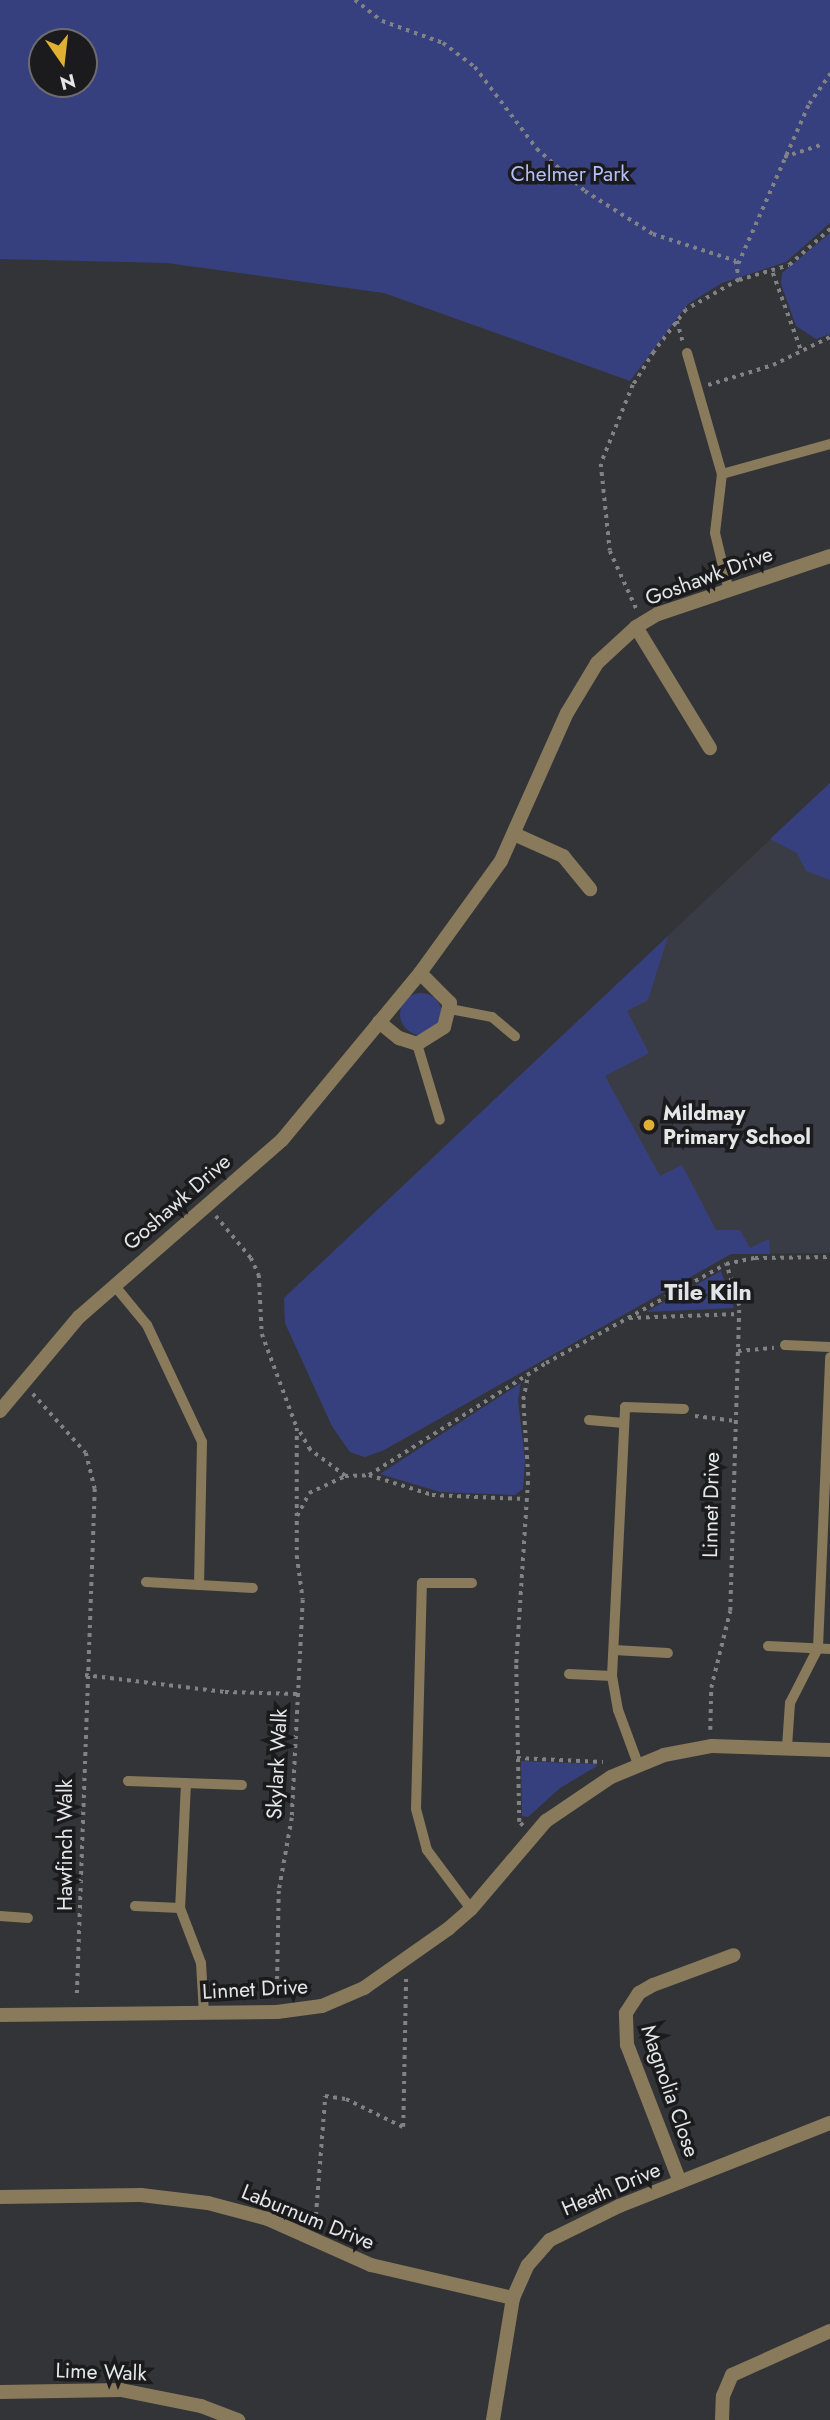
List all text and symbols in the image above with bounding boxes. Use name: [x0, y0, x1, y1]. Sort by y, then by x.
north arrow: [28, 28, 98, 98]
text: N: [57, 67, 78, 97]
park label: Chelmer Park: [510, 161, 630, 187]
street label: Goshawk Drive: [642, 541, 776, 611]
place label: Mildmay Primary School: [663, 1100, 811, 1150]
marker: Mildmay Primary School: [641, 1117, 657, 1133]
street label: Goshawk Drive: [118, 1149, 236, 1255]
district label: Tile Kiln: [664, 1278, 752, 1306]
street label: Linnet Drive: [697, 1452, 725, 1558]
street label: Skylark Walk: [262, 1708, 292, 1820]
street label: Hawfinch Walk: [52, 1779, 78, 1911]
street label: Linnet Drive: [202, 1974, 308, 2004]
street label: Magnolia Close: [636, 2022, 704, 2160]
street label: Heath Drive: [558, 2157, 664, 2221]
street label: Laburnum Drive: [238, 2179, 378, 2255]
street label: Lime Walk: [55, 2358, 147, 2386]

